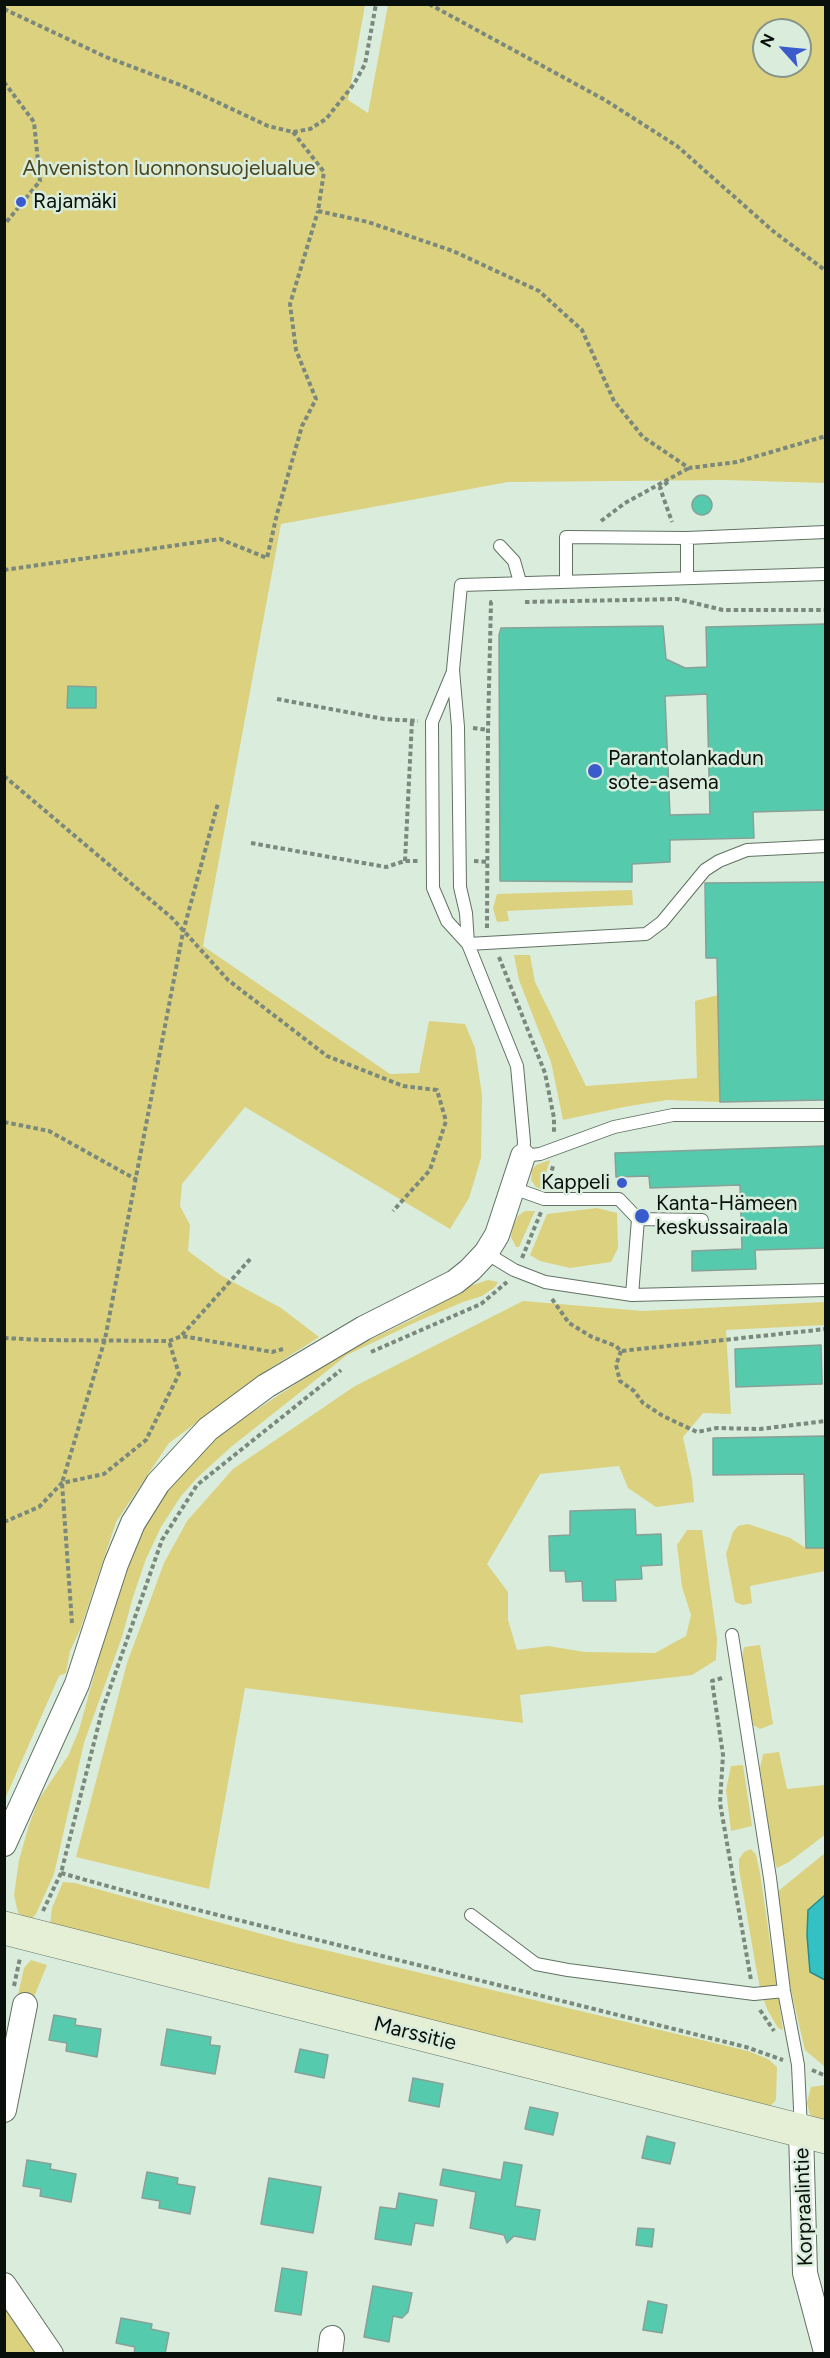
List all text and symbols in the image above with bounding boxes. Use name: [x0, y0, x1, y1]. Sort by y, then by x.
north arrow: [752, 18, 812, 78]
text: N: [756, 31, 779, 50]
park label: Ahveniston luonnonsuojelualue: [23, 156, 315, 182]
place label: Rajamäki: [33, 189, 117, 215]
marker: Rajamäki: [14, 195, 28, 209]
place label: Parantolankadun sote-asema: [608, 746, 764, 796]
marker: Parantolankadun sote-asema: [586, 762, 604, 780]
place label: Kappeli: [541, 1170, 610, 1196]
marker: Kappeli: [615, 1176, 629, 1190]
place label: Kanta-Hämeen keskussairaala: [656, 1191, 797, 1241]
marker: Kanta-Hämeen keskussairaala: [633, 1207, 651, 1225]
street label: Marssitie: [371, 2012, 459, 2056]
street label: Korpraalintie: [789, 2147, 819, 2267]

